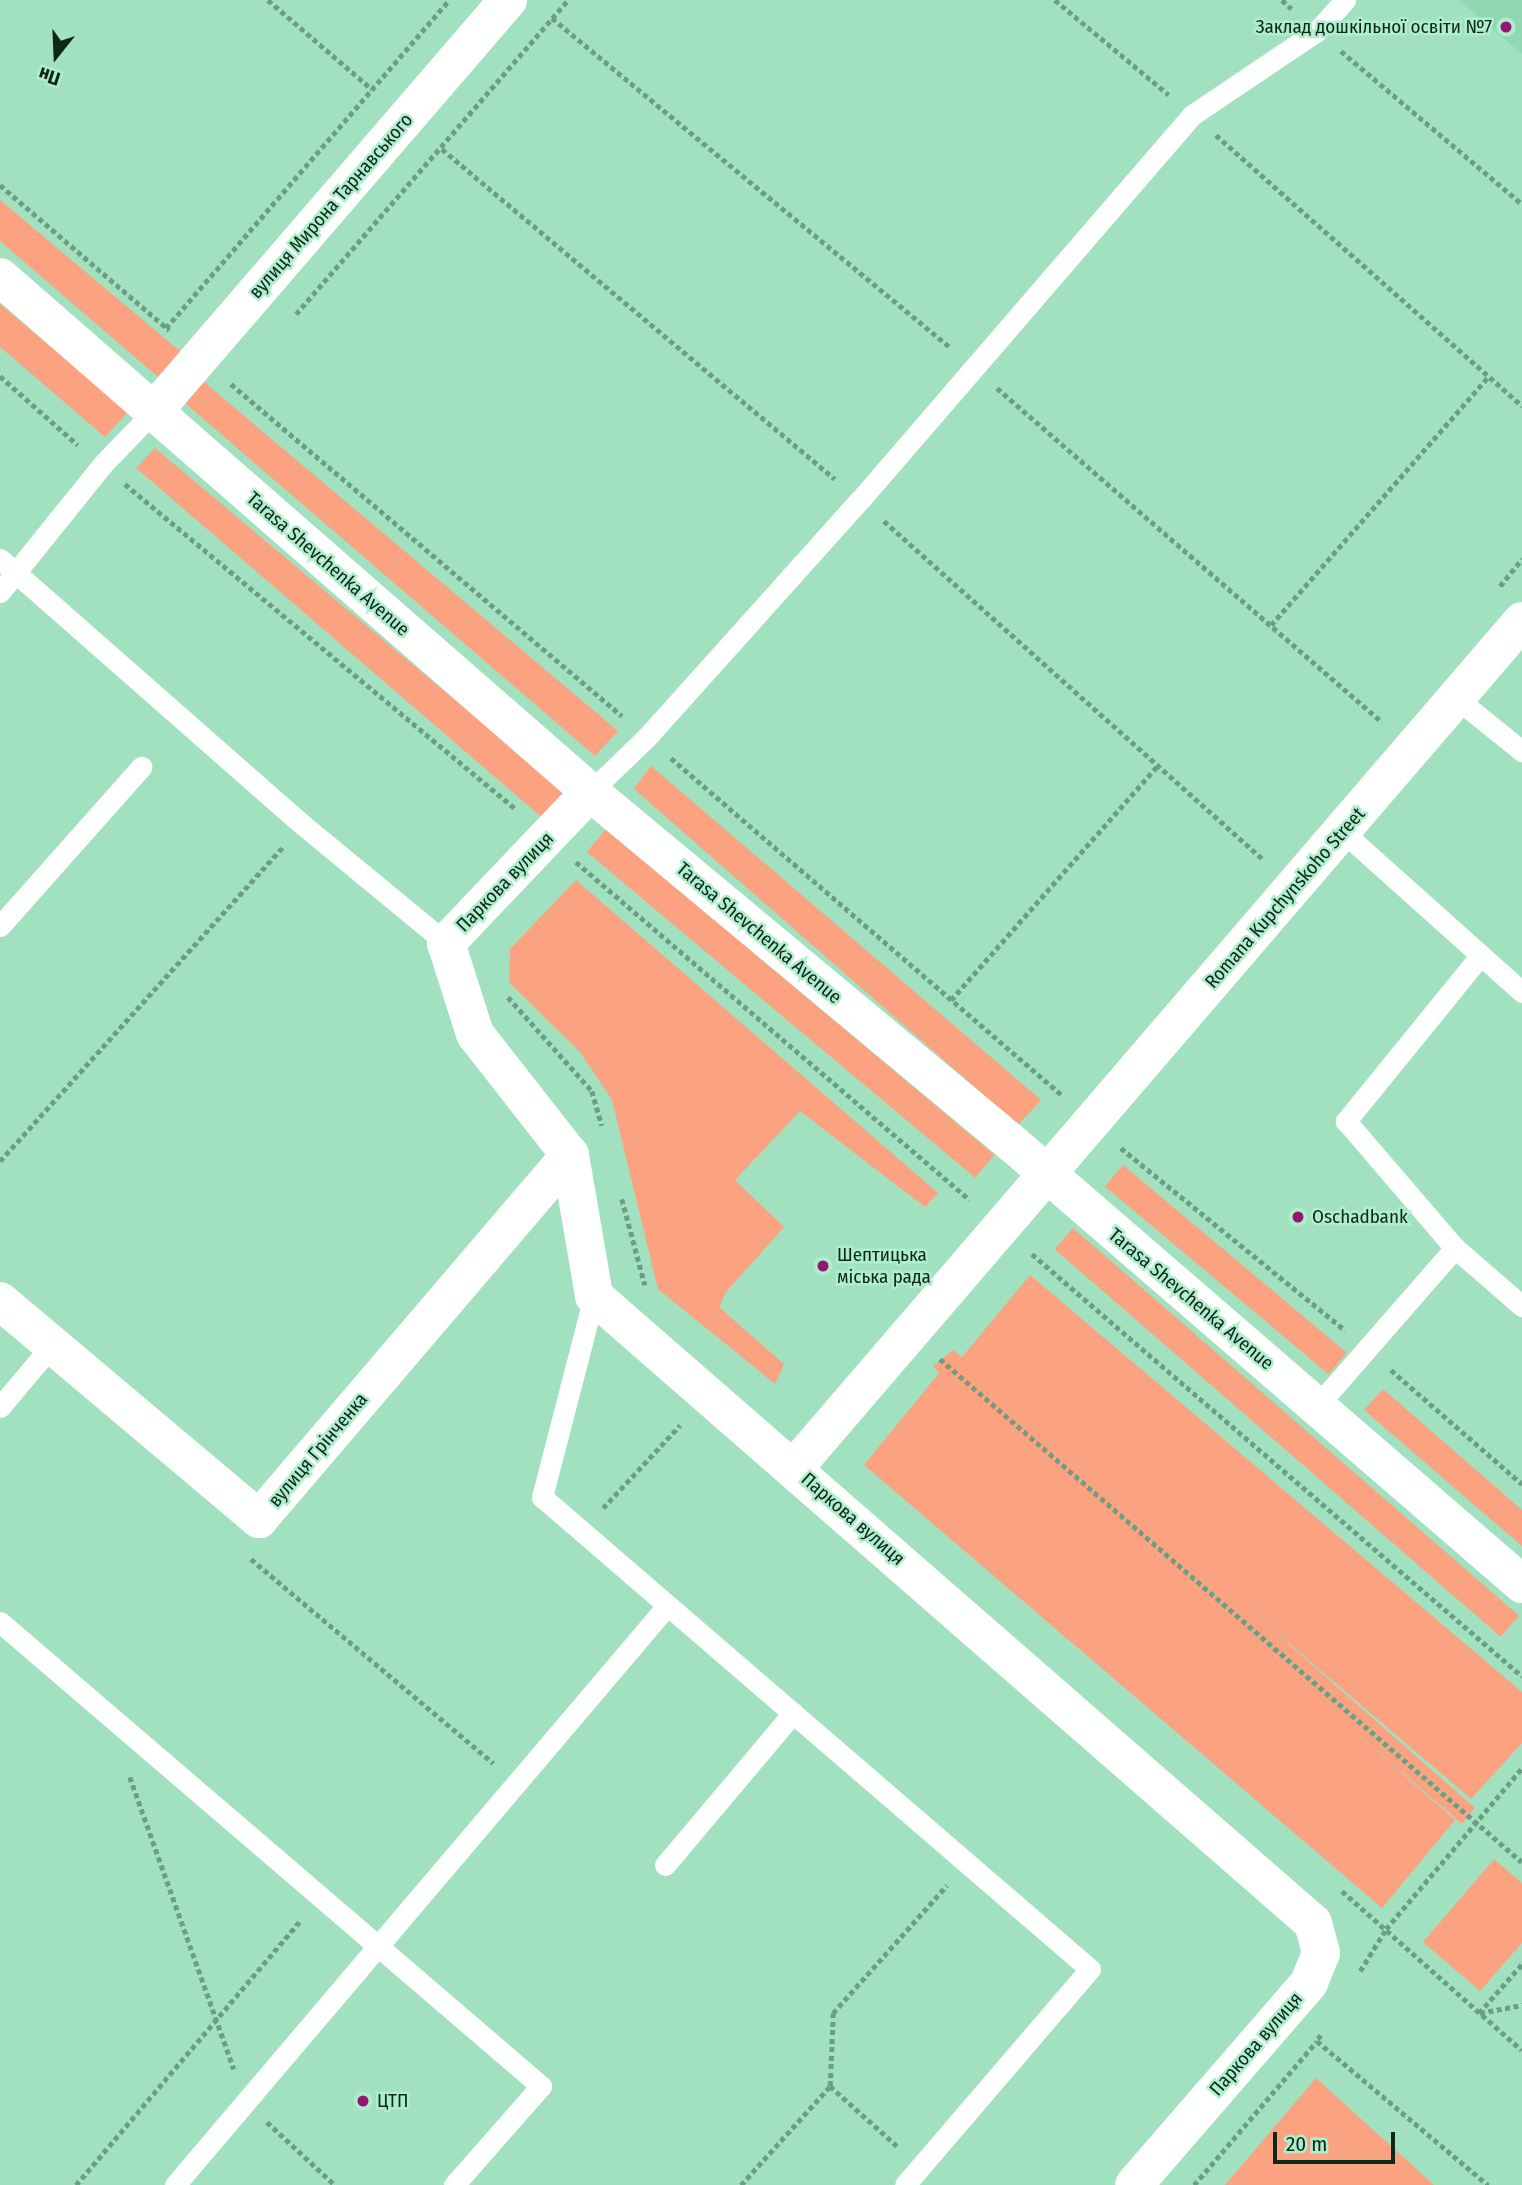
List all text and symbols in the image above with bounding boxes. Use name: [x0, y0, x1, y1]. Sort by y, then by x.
place label: Заклад дошкільної освіти №7: [1255, 16, 1492, 38]
marker: Заклад дошкільної освіти №7: [1498, 19, 1514, 35]
north arrow: [21, 21, 91, 91]
text: Пн: [36, 62, 63, 91]
street label: вулиця Мирона Тарнавського: [244, 109, 418, 303]
street label: Tarasa Shevchenka Avenue: [242, 487, 414, 641]
street label: Romana Kupchynskoho Street: [1200, 803, 1370, 993]
street label: Паркова вулиця: [452, 827, 558, 937]
street label: Tarasa Shevchenka Avenue: [672, 857, 846, 1009]
place label: Oschadbank: [1312, 1206, 1408, 1228]
marker: Oschadbank: [1290, 1209, 1306, 1225]
street label: Tarasa Shevchenka Avenue: [1104, 1223, 1278, 1375]
place label: Шептицька міська рада: [837, 1244, 931, 1288]
marker: Шептицька міська рада: [815, 1258, 831, 1274]
street label: вулиця Грінченка: [264, 1388, 372, 1512]
street label: Паркова вулиця: [797, 1468, 909, 1570]
street label: Паркова вулиця: [1205, 1988, 1307, 2100]
place label: ЦТП: [377, 2090, 408, 2112]
marker: ЦТП: [355, 2093, 371, 2109]
scale bar: [1277, 2118, 1400, 2162]
text: 20 m: [1286, 2131, 1327, 2157]

